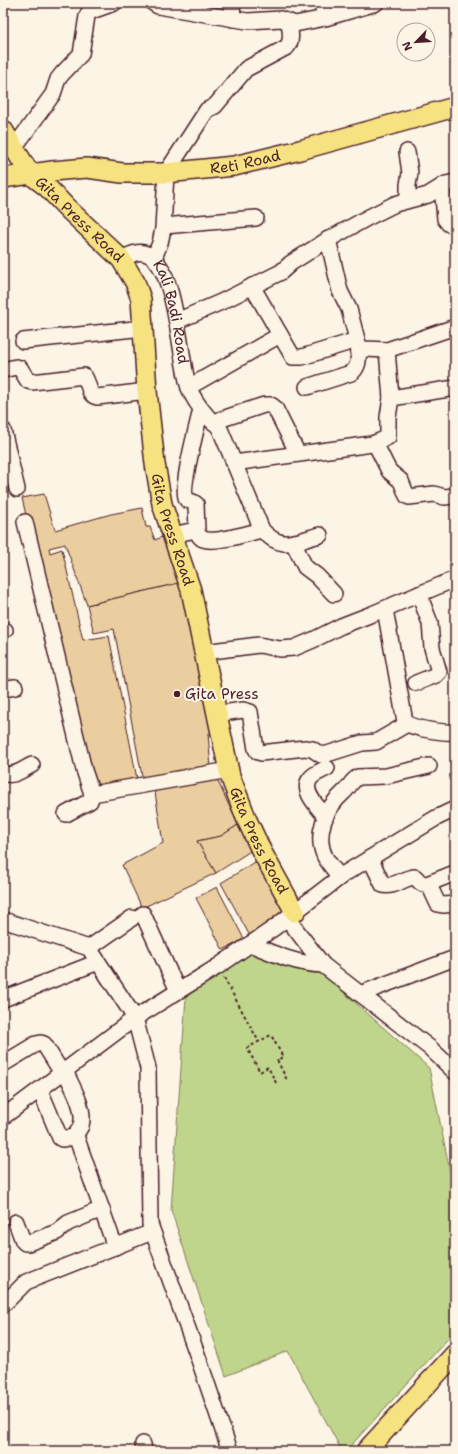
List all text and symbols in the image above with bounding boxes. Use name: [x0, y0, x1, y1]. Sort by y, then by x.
north arrow: [396, 22, 436, 62]
text: N: [399, 39, 416, 53]
street label: Reti Road: [209, 145, 283, 178]
street label: Gita Press Road: [31, 172, 129, 267]
street label: Kali Badi Road: [148, 256, 194, 366]
street label: Gita Press Road: [147, 472, 199, 589]
place label: Gita Press: [185, 684, 259, 704]
marker: Gita Press: [172, 689, 182, 699]
street label: Gita Press Road: [225, 784, 293, 898]

